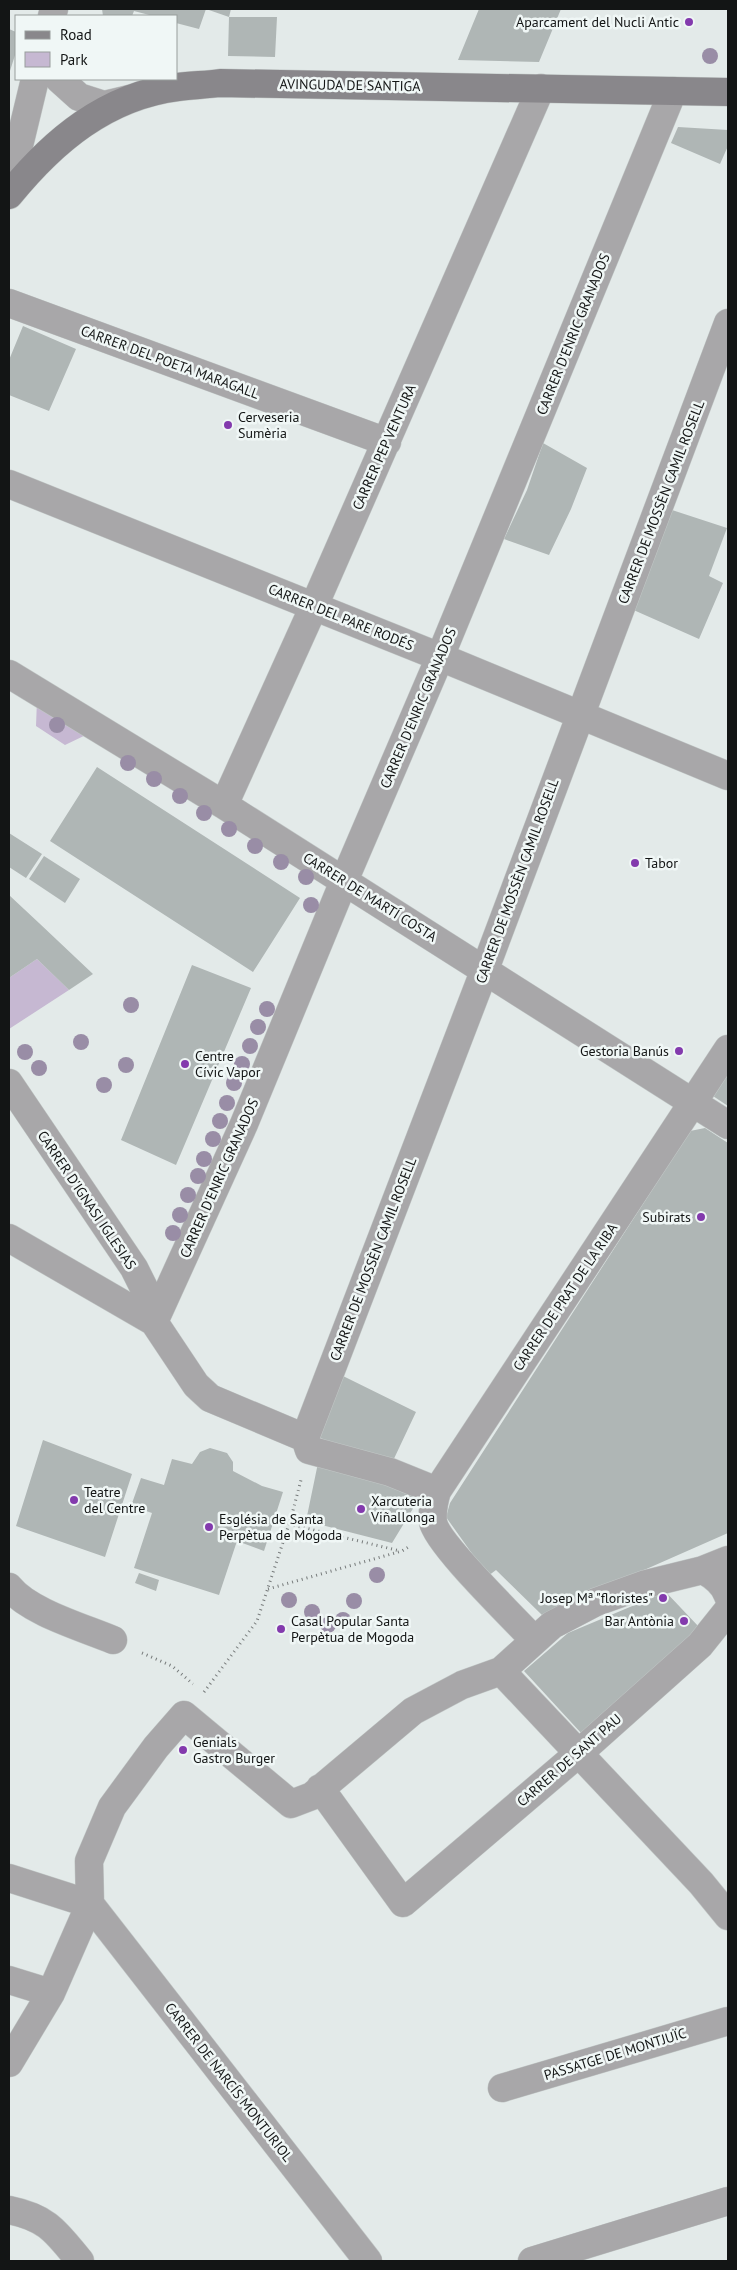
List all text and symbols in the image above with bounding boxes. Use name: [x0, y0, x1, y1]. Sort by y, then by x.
place label: Aparcament del Nucli Antic: [516, 13, 679, 31]
legend: [15, 15, 178, 80]
marker: Aparcament del Nucli Antic: [683, 16, 695, 28]
text: Road: [60, 25, 92, 44]
text: Park: [60, 50, 88, 69]
street label: AVINGUDA DE SANTIGA: [279, 75, 421, 95]
street label: CARRER D'ENRIC GRANADOS: [532, 251, 614, 417]
street label: CARRER DEL POETA MARAGALL: [78, 321, 262, 403]
street label: CARRER PEP VENTURA: [348, 381, 420, 513]
street label: CARRER DE MOSSÈN CAMIL ROSELL: [614, 398, 708, 606]
place label: Cerveseria Sumèria: [238, 408, 300, 442]
marker: Cerveseria Sumèria: [222, 419, 234, 431]
street label: CARRER DEL PARE RODÉS: [266, 580, 416, 654]
street label: CARRER D'ENRIC GRANADOS: [376, 625, 460, 791]
street label: CARRER DE MOSSÈN CAMIL ROSELL: [471, 776, 563, 986]
street label: CARRER DE MARTÍ COSTA: [300, 848, 441, 946]
place label: Tabor: [645, 854, 678, 872]
marker: Tabor: [629, 857, 641, 869]
place label: Gestoria Banús: [580, 1042, 669, 1060]
marker: Gestoria Banús: [673, 1045, 685, 1057]
place label: Centre Cívic Vapor: [195, 1047, 261, 1081]
marker: Centre Cívic Vapor: [179, 1058, 191, 1070]
street label: CARRER D'ENRIC GRANADOS: [176, 1095, 262, 1261]
street label: CARRER D'IGNASI IGLESIAS: [34, 1127, 140, 1273]
street label: CARRER DE MOSSÈN CAMIL ROSELL: [326, 1155, 420, 1363]
place label: Subirats: [642, 1208, 691, 1226]
marker: Subirats: [695, 1211, 707, 1223]
street label: CARRER DE PRAT DE LA RIBA: [509, 1219, 622, 1374]
place label: Teatre del Centre: [84, 1483, 145, 1517]
place label: Xarcuteria Viñallonga: [370, 1492, 435, 1526]
marker: Teatre del Centre: [68, 1494, 80, 1506]
marker: Xarcuteria Viñallonga: [355, 1503, 367, 1515]
place label: Església de Santa Perpètua de Mogoda: [219, 1510, 342, 1544]
marker: Església de Santa Perpètua de Mogoda: [203, 1521, 215, 1533]
place label: Josep Mª "floristes": [540, 1589, 653, 1607]
marker: Josep Mª "floristes": [657, 1592, 669, 1604]
place label: Casal Popular Santa Perpètua de Mogoda: [291, 1612, 414, 1646]
place label: Bar Antònia: [605, 1612, 674, 1630]
marker: Bar Antònia: [678, 1615, 690, 1627]
marker: Casal Popular Santa Perpètua de Mogoda: [275, 1623, 287, 1635]
street label: CARRER DE SANT PAU: [513, 1710, 625, 1810]
place label: Genials Gastro Burger: [193, 1733, 275, 1767]
marker: Genials Gastro Burger: [177, 1744, 189, 1756]
street label: CARRER DE NARCÍS MONTURIOL: [161, 1999, 297, 2165]
street label: PASSATGE DE MONTJUÏC: [542, 2024, 688, 2084]

